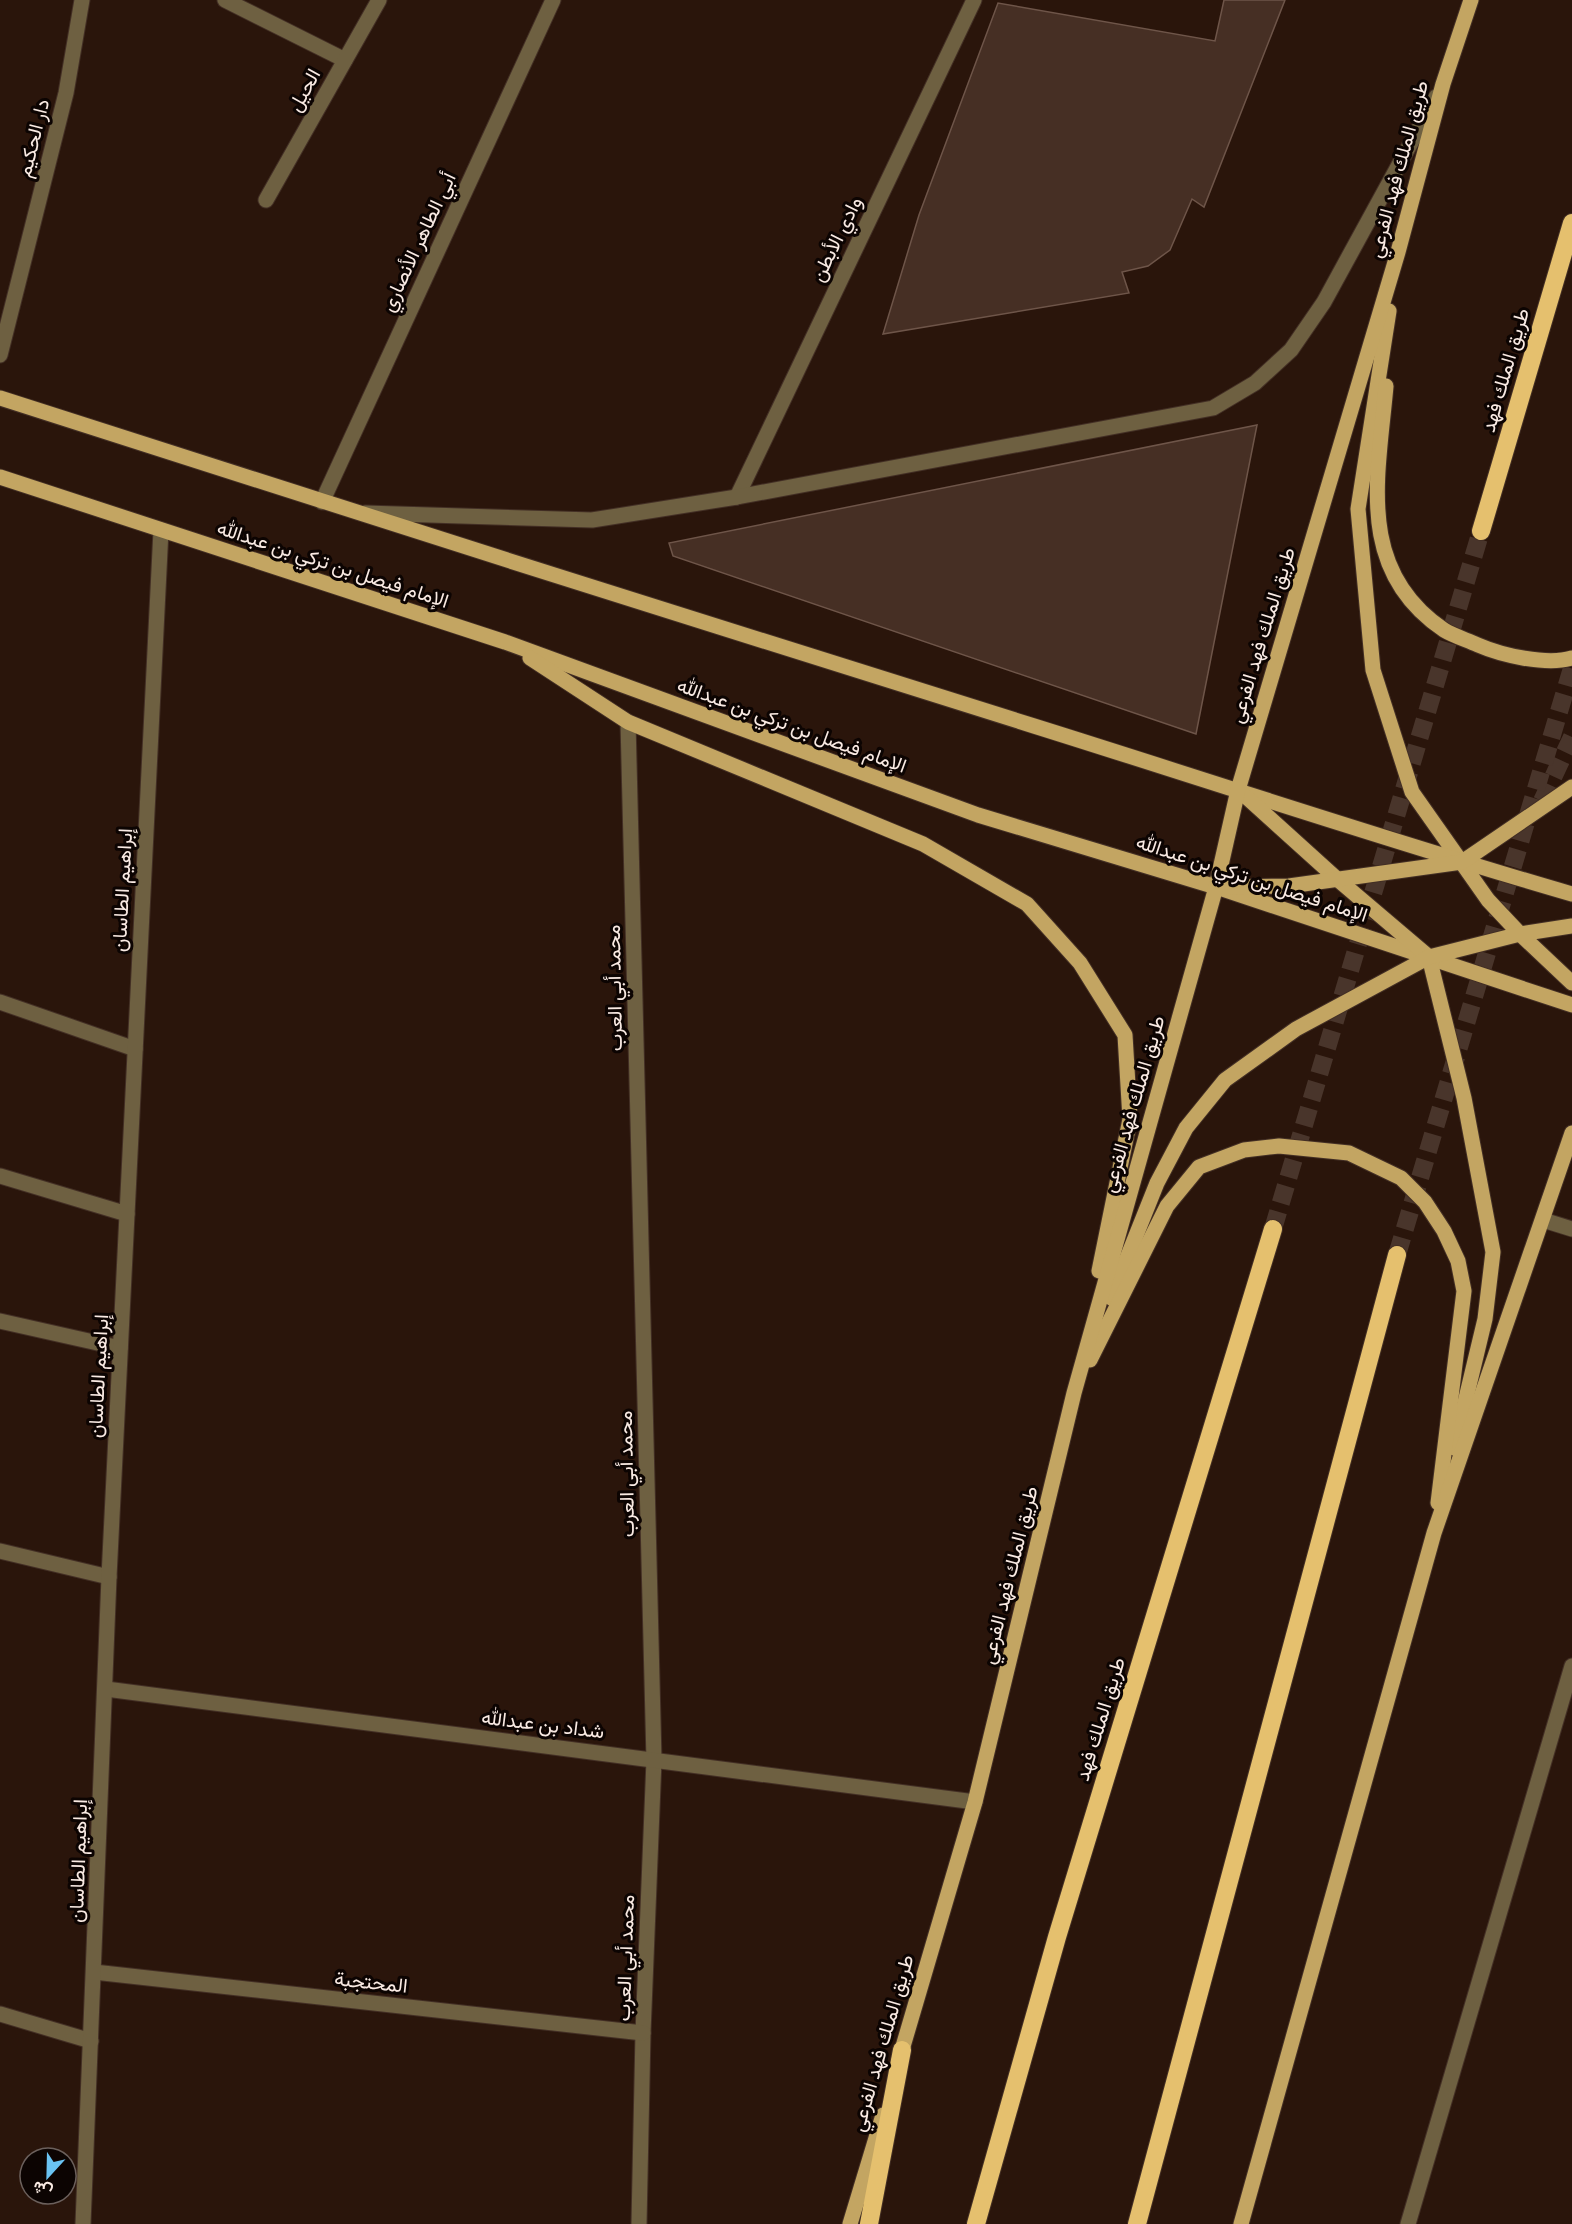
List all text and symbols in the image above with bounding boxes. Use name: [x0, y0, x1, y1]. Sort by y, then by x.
street label: الحيل: [283, 65, 325, 116]
street label: طريق الملك فهد الفرعي: [1364, 78, 1438, 262]
street label: دار الحكيم: [13, 97, 55, 180]
street label: أبي الطاهر الأنصاري: [376, 169, 465, 317]
street label: وادي الأبطن: [806, 193, 871, 288]
street label: طريق الملك فهد: [1477, 305, 1535, 435]
street label: الإمام فيصل بن تركي بن عبدالله: [213, 515, 452, 618]
street label: طريق الملك فهد الفرعي: [1225, 544, 1305, 727]
street label: الإمام فيصل بن تركي بن عبدالله: [672, 672, 910, 782]
street label: إبراهيم الطاسان: [108, 827, 138, 952]
street label: الإمام فيصل بن تركي بن عبدالله: [1132, 829, 1371, 932]
street label: محمد أبي العرب: [602, 924, 632, 1052]
street label: طريق الملك فهد الفرعي: [1097, 1013, 1175, 1197]
street label: إبراهيم الطاسان: [84, 1313, 114, 1438]
street label: محمد أبي العرب: [614, 1410, 644, 1538]
street label: طريق الملك فهد الفرعي: [976, 1484, 1048, 1668]
street label: طريق الملك فهد: [1071, 1655, 1131, 1784]
street label: شداد بن عبدالله: [480, 1705, 606, 1743]
street label: إبراهيم الطاسان: [65, 1798, 93, 1923]
street label: محمد أبي العرب: [612, 1894, 644, 2022]
street label: طريق الملك فهد الفرعي: [846, 1952, 924, 2136]
street label: المحتجبة: [333, 1967, 409, 1998]
north arrow: [18, 2146, 78, 2206]
text: ش: [30, 2177, 55, 2202]

